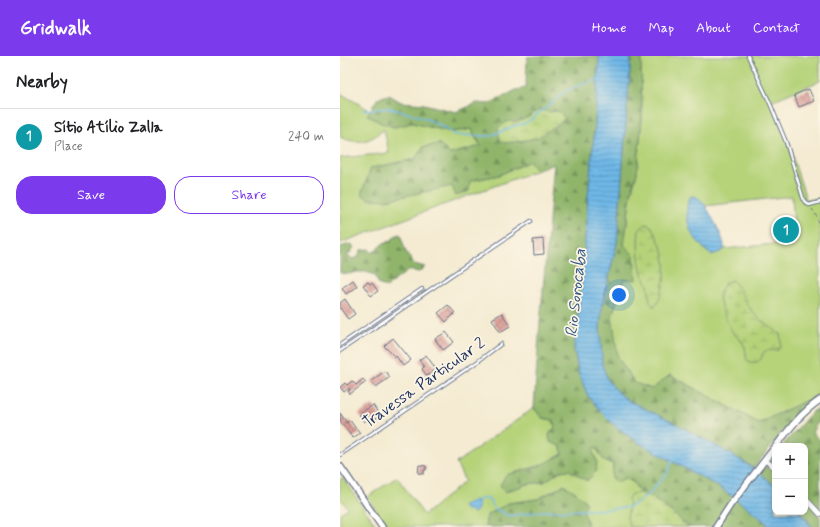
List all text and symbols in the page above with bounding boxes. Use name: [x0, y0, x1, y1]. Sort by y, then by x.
text: Gridwalk: [20, 16, 91, 41]
text: Home: [592, 19, 626, 37]
text: Map: [648, 19, 674, 37]
text: About: [696, 19, 731, 37]
text: Contact: [753, 19, 800, 37]
text: Nearby: [16, 71, 68, 93]
text: Sítio Atílio Zalla: [54, 118, 163, 138]
text: 1: [26, 128, 32, 145]
text: 240 m: [288, 128, 324, 145]
text: Place: [54, 138, 83, 155]
button: Save: [16, 176, 166, 214]
button: Share: [174, 176, 324, 214]
pin: 1: [773, 215, 799, 245]
water label: Rio Sorocaba: [560, 247, 592, 338]
your location: [609, 285, 629, 305]
street label: Travessa Particular 2: [359, 333, 490, 433]
map controls: [772, 443, 808, 515]
button: +: [772, 443, 808, 479]
button: −: [772, 479, 808, 515]

